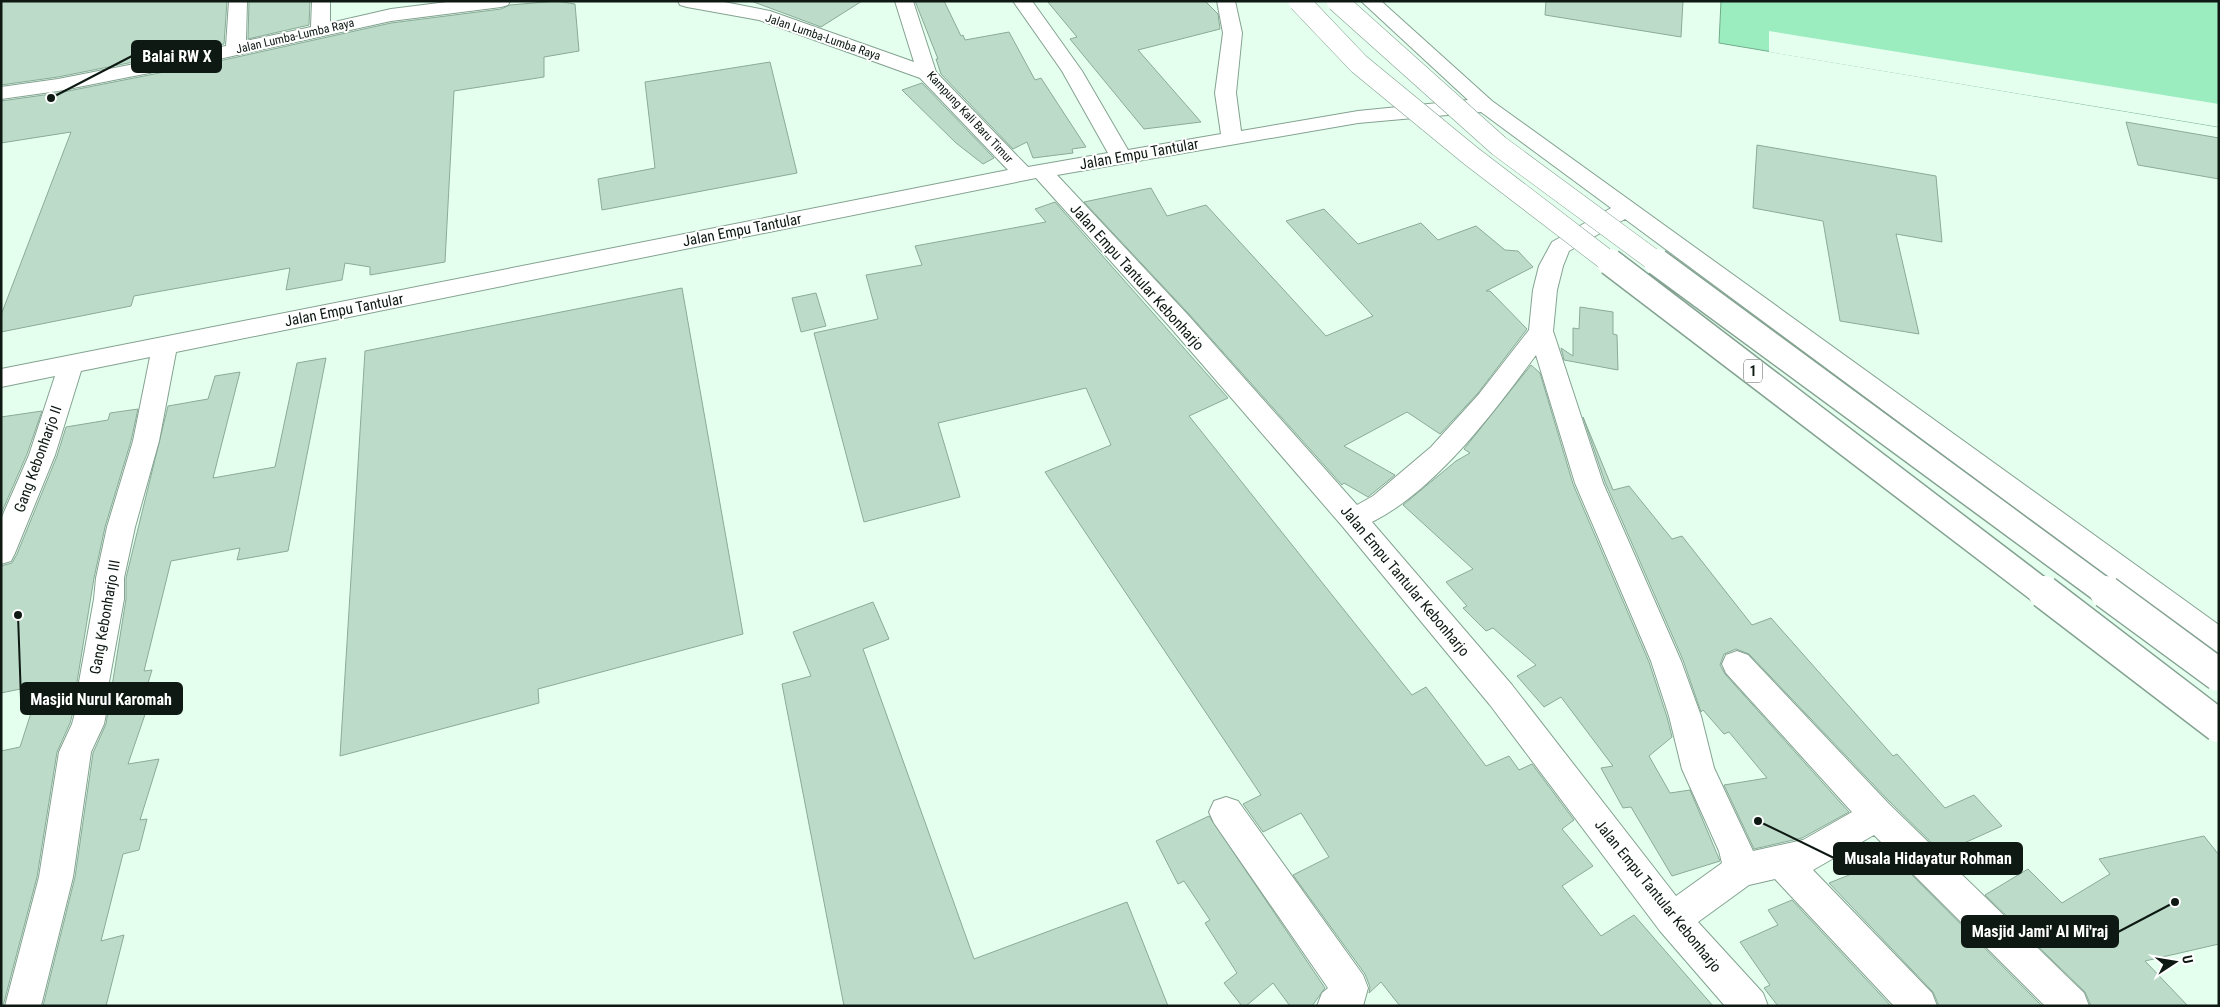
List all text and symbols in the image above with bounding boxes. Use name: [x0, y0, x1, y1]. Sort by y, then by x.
street label: Jalan Lumba-Lumba Raya: [764, 11, 883, 63]
street label: Jalan Lumba-Lumba Raya: [235, 16, 356, 56]
callout: Balai RW X: [132, 41, 221, 72]
text: Balai RW X: [142, 47, 212, 66]
street label: Kampung Kali Baru Timur: [924, 68, 1016, 166]
street label: Jalan Empu Tantular: [1078, 135, 1200, 173]
street label: Jalan Empu Tantular Kebonharjo: [1066, 200, 1208, 354]
street label: Jalan Empu Tantular: [681, 210, 803, 250]
street label: Jalan Empu Tantular: [283, 290, 405, 330]
road number: 1: [1744, 360, 1762, 382]
street label: Gang Kebonharjo II: [10, 403, 66, 515]
street label: Jalan Empu Tantular Kebonharjo: [1337, 502, 1473, 660]
street label: Gang Kebonharjo III: [86, 558, 124, 676]
callout: Masjid Nurul Karomah: [21, 683, 182, 714]
text: Masjid Nurul Karomah: [30, 690, 172, 709]
street label: Jalan Empu Tantular Kebonharjo: [1591, 816, 1725, 976]
callout: Musala Hidayatur Rohman: [1834, 843, 2022, 874]
text: Musala Hidayatur Rohman: [1844, 849, 2012, 868]
callout: Masjid Jami' Al Mi'raj: [1962, 916, 2118, 947]
text: Masjid Jami' Al Mi'raj: [1972, 922, 2108, 941]
north arrow: [2150, 937, 2200, 987]
text: U: [2179, 954, 2196, 965]

